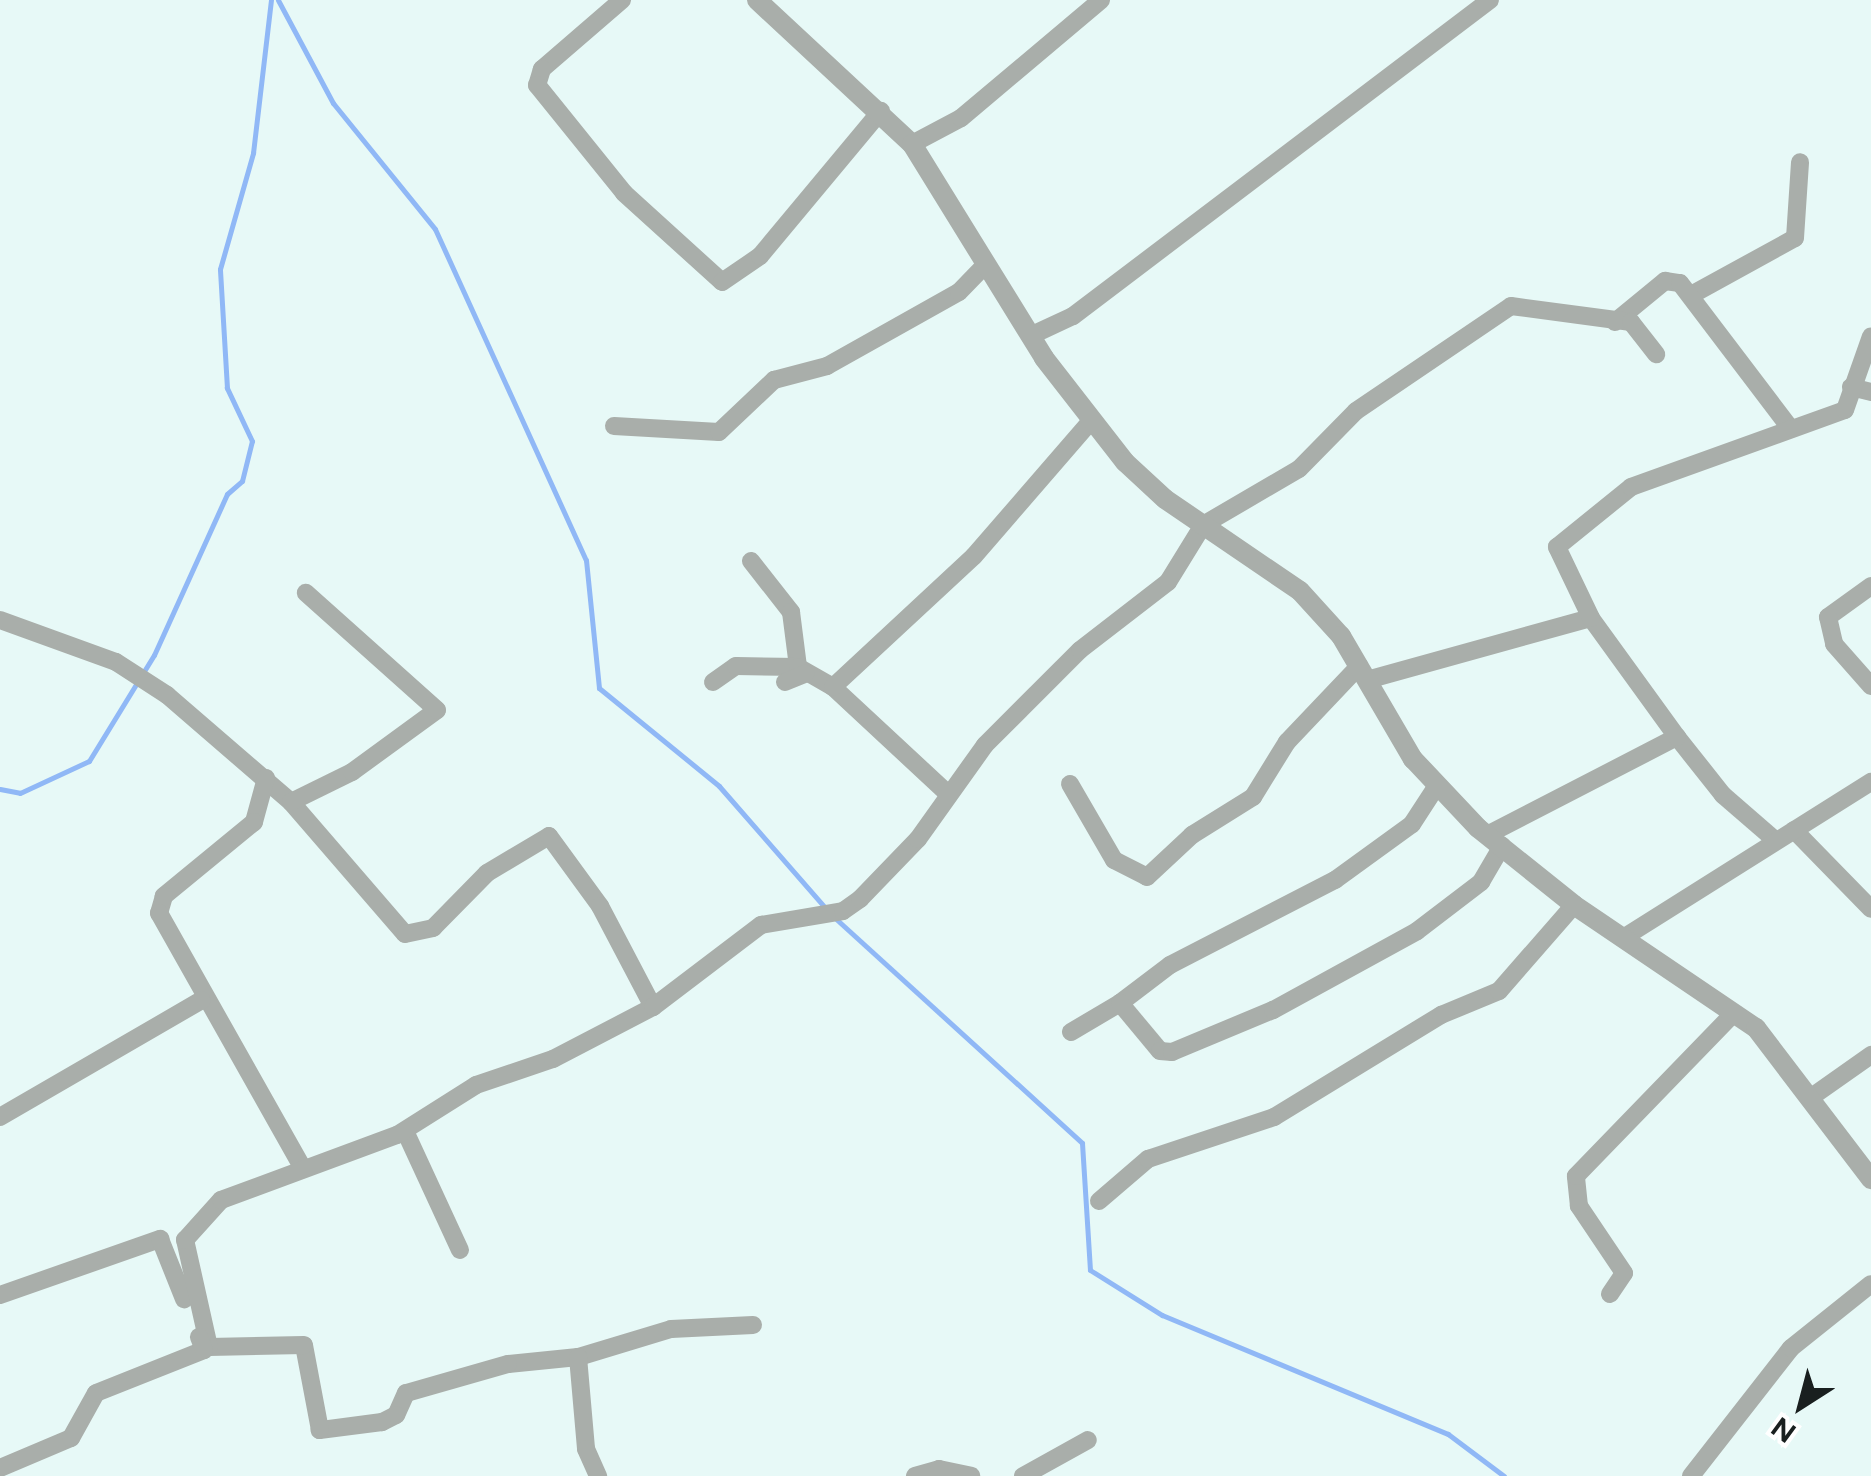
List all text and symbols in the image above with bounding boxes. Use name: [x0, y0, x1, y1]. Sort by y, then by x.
north arrow: [1751, 1356, 1851, 1456]
text: N: [1765, 1410, 1802, 1450]

